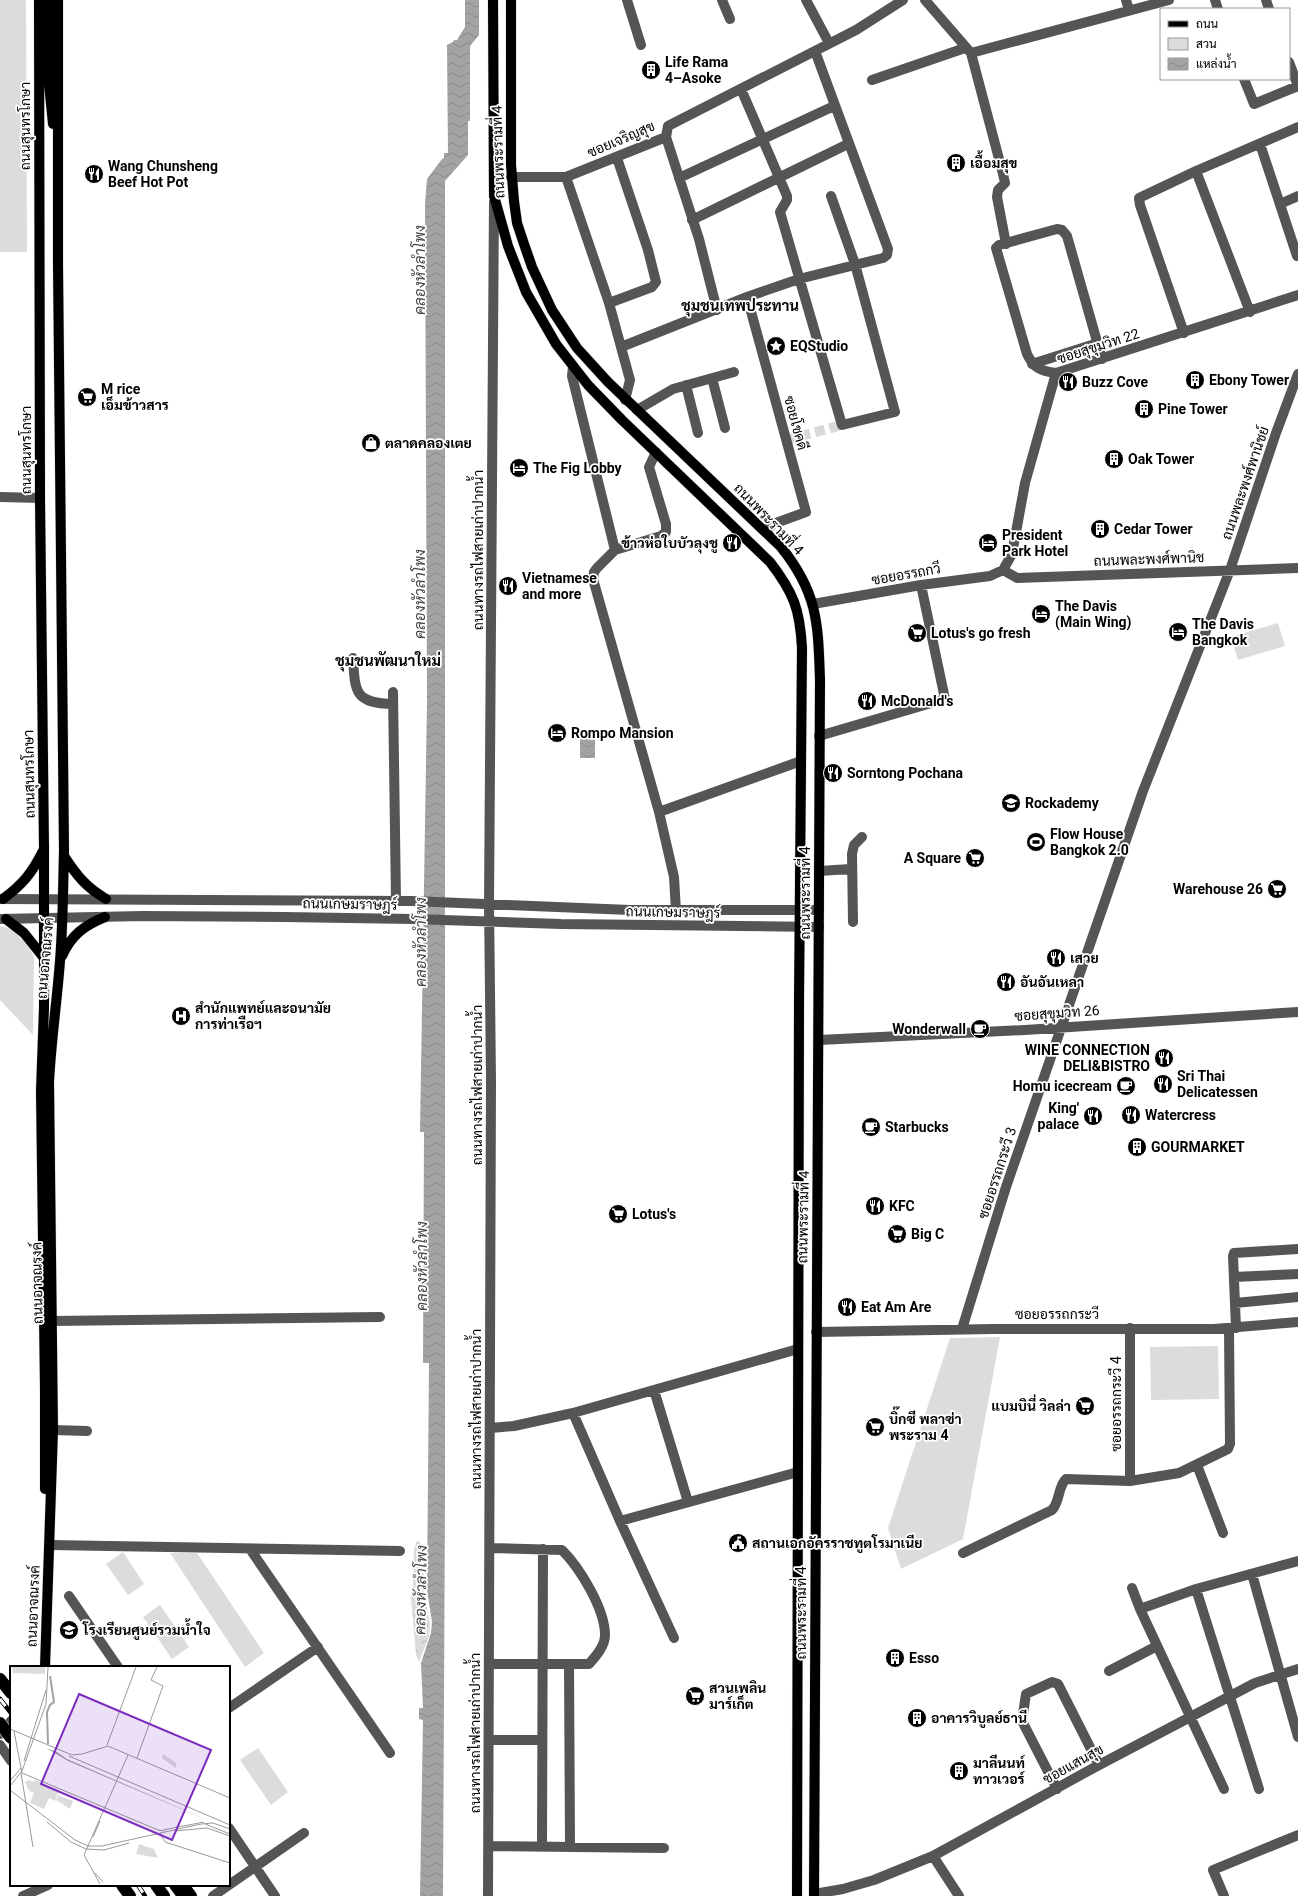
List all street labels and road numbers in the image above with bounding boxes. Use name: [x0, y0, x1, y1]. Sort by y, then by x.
street label: ถนนสุนทรโกษา: [17, 82, 35, 170]
street label: ถนนพระรามที่ 4: [484, 105, 508, 199]
street label: ซอยเจริญสุข: [585, 118, 658, 162]
street label: ซอยสุขุมวิท 22: [1055, 325, 1142, 369]
street label: ซอยโชคดี: [781, 394, 812, 452]
street label: ถนนสุนทรโกษา: [18, 406, 36, 494]
street label: ถนนพละพงศ์พานิชย์: [1217, 424, 1272, 542]
street label: ถนนทางรถไฟสายเก่าปากน้ำ: [466, 470, 486, 630]
street label: ถนนพระรามที่ 4: [731, 477, 810, 558]
street label: ถนนพละพงศ์พานิช: [1093, 548, 1205, 569]
street label: ซอยอรรถกวี: [870, 559, 942, 588]
street label: ถนนสุนทรโกษา: [20, 730, 40, 818]
street label: ถนนพระรามที่ 4: [793, 846, 813, 940]
street label: ถนนเกษมราษฎร์: [302, 894, 398, 914]
street label: ถนนเกษมราษฎร์: [625, 902, 721, 922]
street label: ถนนอาจณรงค์: [32, 916, 57, 1000]
street label: ซอยสุขุมวิท 26: [1014, 1002, 1100, 1026]
street label: ถนนทางรถไฟสายเก่าปากน้ำ: [465, 1005, 485, 1165]
street label: ซอยอรรถกระวี 3: [974, 1125, 1019, 1221]
street label: ถนนพระรามที่ 4: [790, 1170, 812, 1264]
street label: ถนนอาจณรงค์: [27, 1242, 46, 1324]
street label: ซอยอรรถกระวี: [1015, 1305, 1099, 1322]
street label: ถนนทางรถไฟสายเก่าปากน้ำ: [464, 1329, 484, 1489]
street label: ซอยอรรถกระวี 4: [1107, 1356, 1124, 1452]
street label: ถนนอาจณรงค์: [23, 1565, 42, 1647]
street label: ถนนพระรามที่ 4: [789, 1566, 809, 1660]
street label: ถนนทางรถไฟสายเก่าปากน้ำ: [463, 1653, 483, 1813]
street label: ซอยแสนสุข: [1040, 1741, 1107, 1789]

